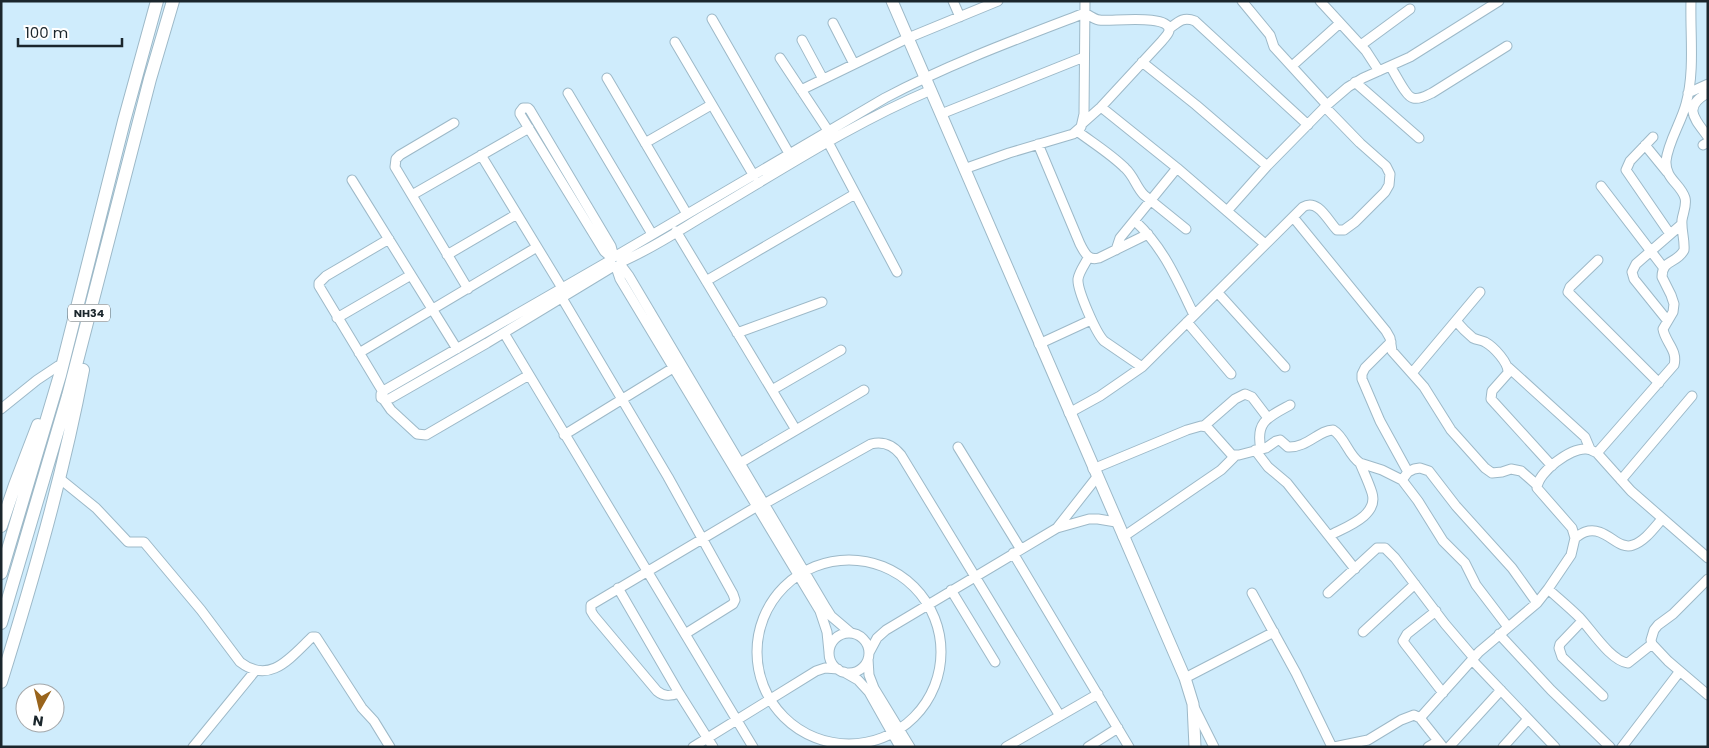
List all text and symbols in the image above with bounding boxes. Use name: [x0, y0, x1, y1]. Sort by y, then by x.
scale bar: [18, 15, 121, 47]
text: 100 m: [25, 22, 68, 43]
road number: NH34: [68, 304, 110, 322]
north arrow: [15, 683, 65, 733]
text: N: [32, 710, 45, 732]

